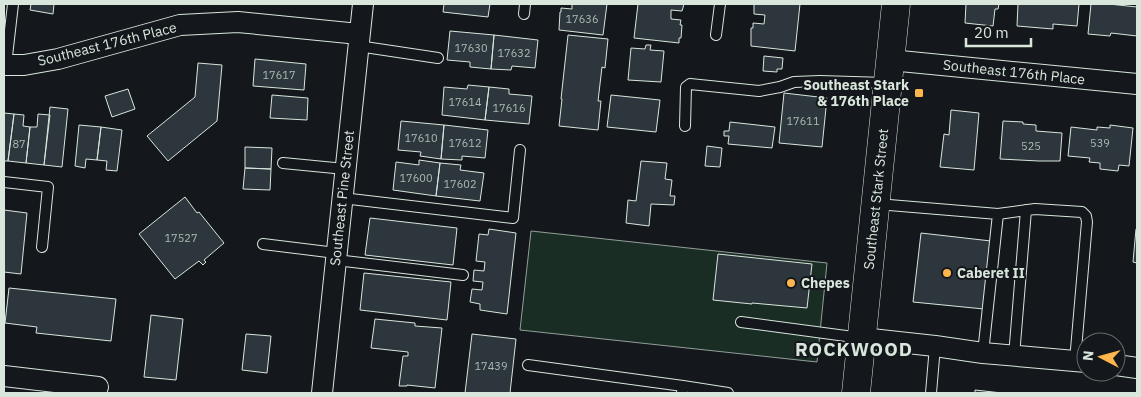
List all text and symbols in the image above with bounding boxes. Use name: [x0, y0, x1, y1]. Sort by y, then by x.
house number: 17636: [566, 12, 599, 26]
scale bar: [966, 15, 1031, 47]
street label: Southeast 176th Place: [36, 18, 179, 70]
text: 20 m: [974, 23, 1009, 42]
house number: 17630: [455, 41, 488, 55]
house number: 17632: [498, 46, 531, 60]
street label: Southeast 176th Place: [942, 56, 1086, 88]
house number: 17617: [263, 68, 296, 82]
place label: Southeast Stark & 176th Place: [803, 76, 910, 110]
marker: Southeast Stark & 176th Place: [913, 87, 925, 99]
house number: 17614: [449, 95, 482, 109]
house number: 17616: [493, 101, 526, 115]
house number: 17611: [787, 114, 820, 128]
street label: Southeast Stark Street: [860, 128, 892, 270]
street label: Southeast Pine Street: [326, 129, 358, 267]
house number: 17610: [405, 131, 438, 145]
house number: 17612: [449, 136, 482, 150]
house number: 539: [1090, 136, 1110, 150]
house number: 87: [12, 137, 26, 151]
house number: 525: [1021, 139, 1041, 153]
house number: 17600: [400, 171, 433, 185]
house number: 17602: [444, 177, 477, 191]
house number: 17527: [165, 231, 198, 245]
place label: Caberet II: [957, 264, 1025, 282]
marker: Caberet II: [941, 267, 953, 279]
place label: Chepes: [801, 274, 850, 292]
marker: Chepes: [785, 277, 797, 289]
north arrow: [1076, 332, 1126, 382]
district label: ROCKWOOD: [795, 337, 913, 361]
text: N: [1079, 350, 1098, 362]
house number: 17439: [475, 359, 508, 373]

